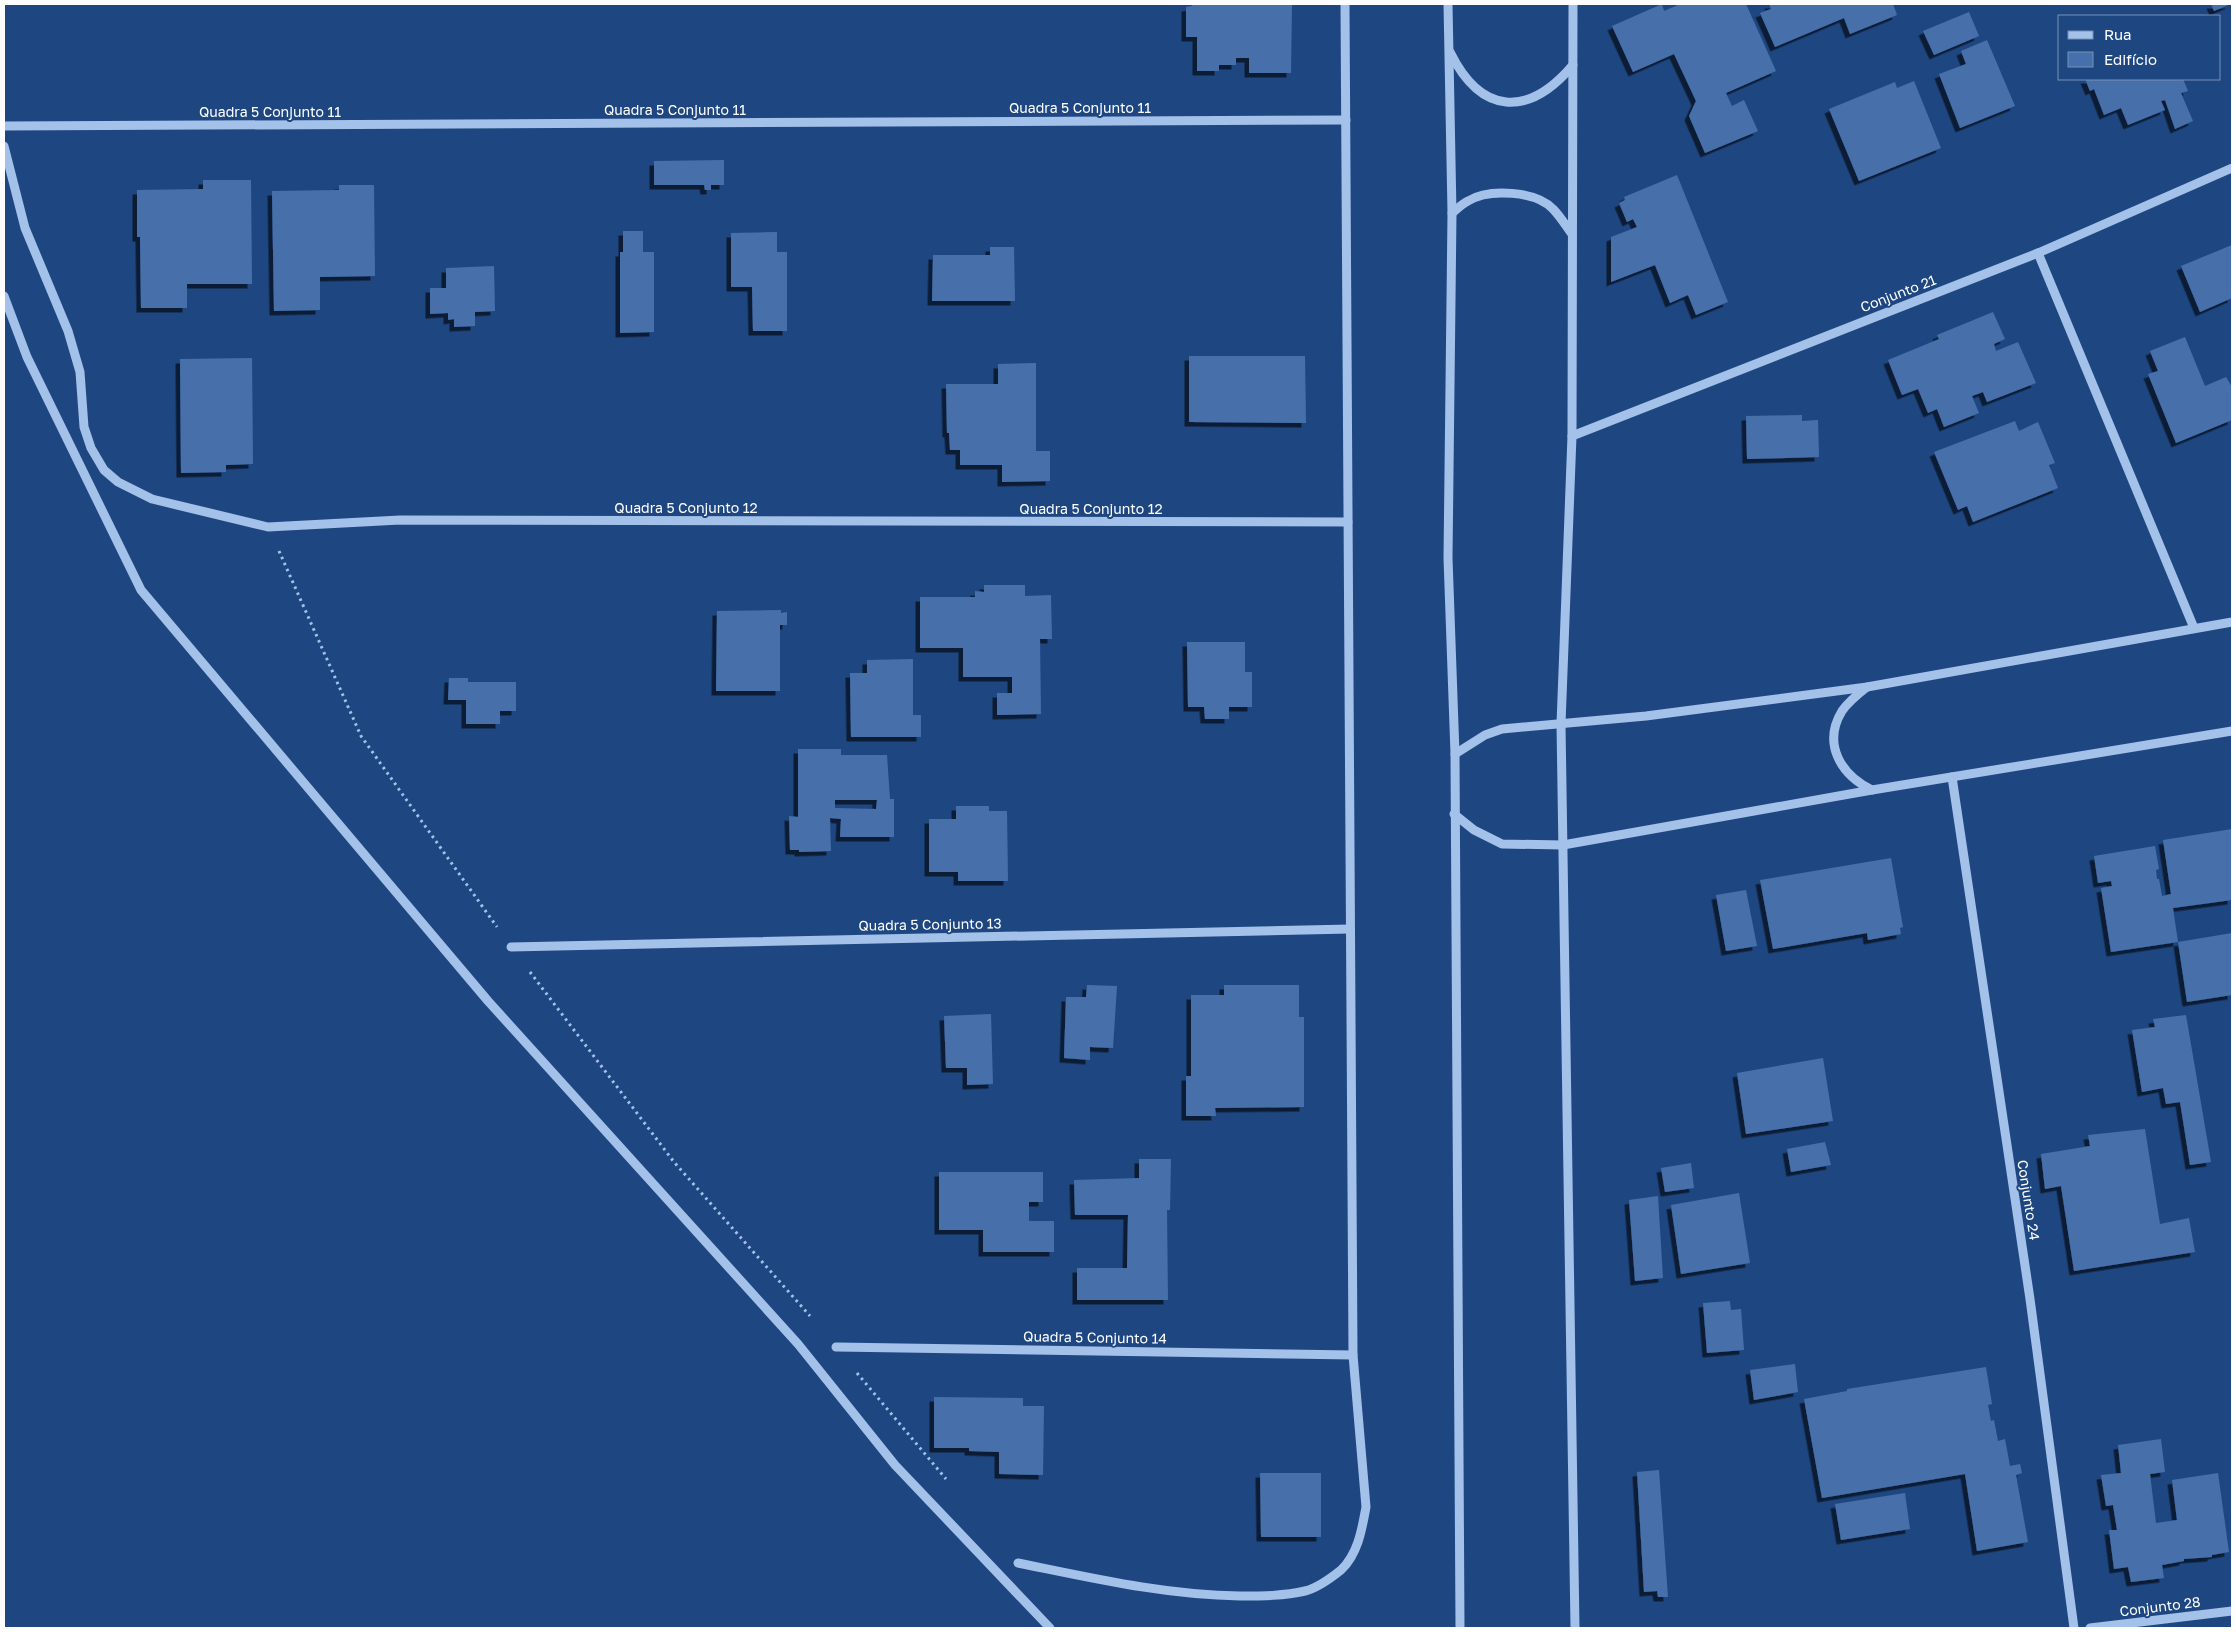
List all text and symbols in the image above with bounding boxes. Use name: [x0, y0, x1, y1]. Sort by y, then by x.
legend: [2058, 15, 2221, 80]
text: Rua: [2104, 25, 2131, 43]
text: Edifício: [2104, 50, 2157, 68]
street label: Quadra 5 Conjunto 11: [1009, 99, 1151, 116]
street label: Quadra 5 Conjunto 11: [604, 101, 746, 118]
street label: Quadra 5 Conjunto 11: [199, 103, 341, 120]
street label: Conjunto 21: [1858, 271, 1938, 315]
street label: Quadra 5 Conjunto 12: [614, 499, 758, 516]
street label: Quadra 5 Conjunto 12: [1019, 500, 1163, 517]
street label: Quadra 5 Conjunto 13: [858, 914, 1002, 934]
street label: Conjunto 24: [2014, 1158, 2044, 1242]
street label: Quadra 5 Conjunto 14: [1023, 1327, 1167, 1347]
street label: Conjunto 28: [2119, 1593, 2201, 1619]

